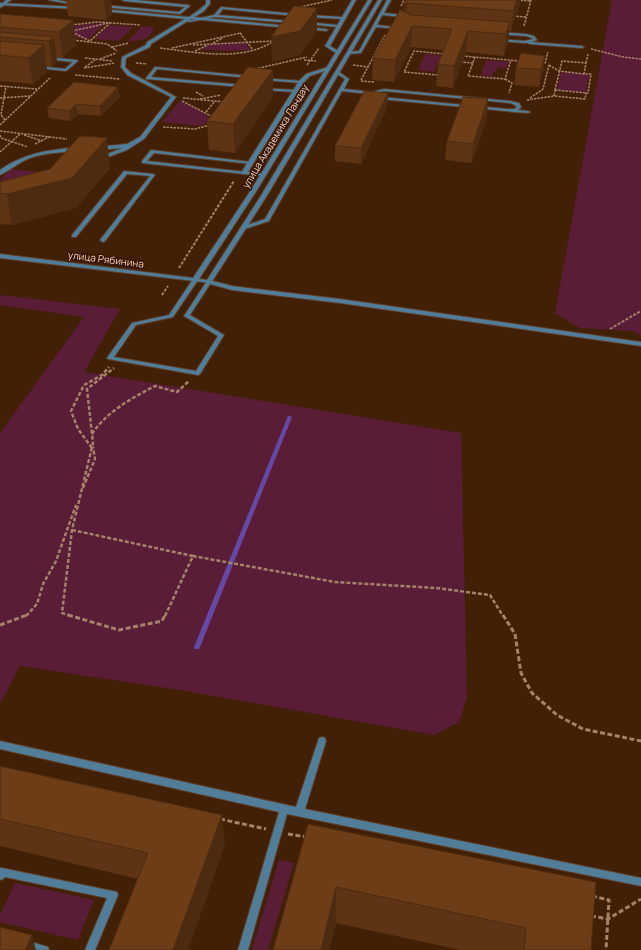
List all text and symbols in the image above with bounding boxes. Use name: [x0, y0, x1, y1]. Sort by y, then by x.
street label: улица Академика Ландау: [238, 81, 312, 191]
street label: улица Рябинина: [67, 247, 145, 271]

